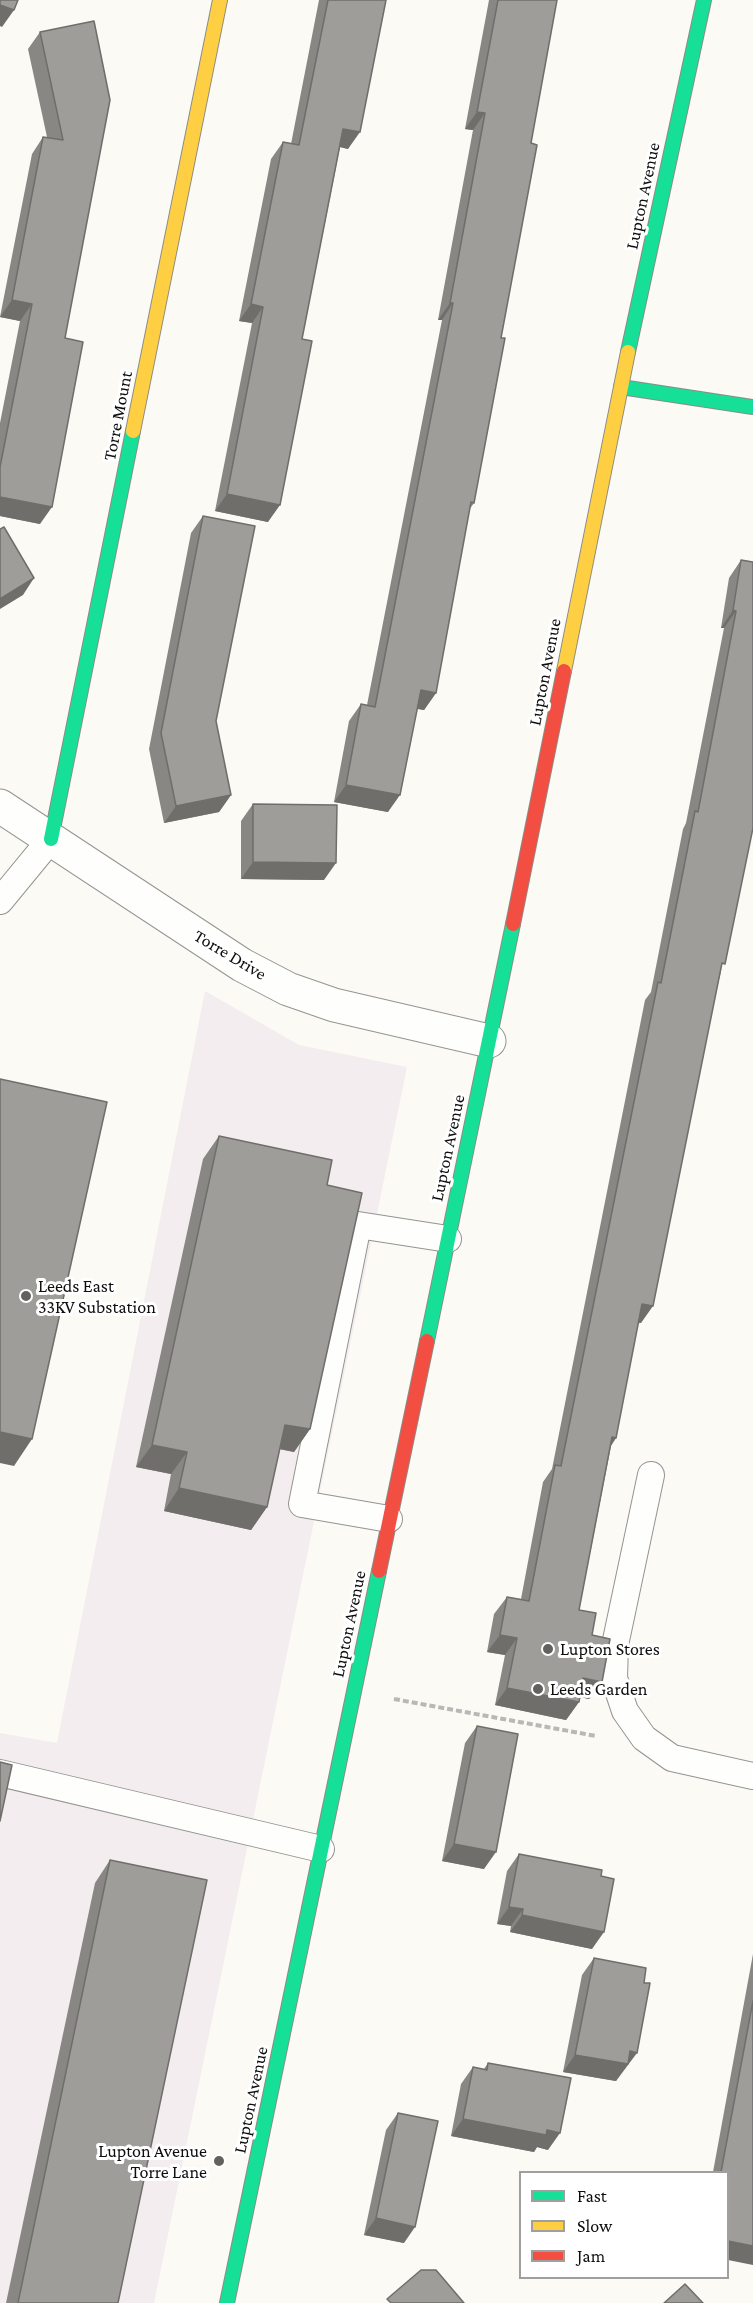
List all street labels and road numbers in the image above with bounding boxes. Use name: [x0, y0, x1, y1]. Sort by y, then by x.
street label: Lupton Avenue: [621, 141, 665, 251]
street label: Torre Mount: [99, 369, 137, 463]
street label: Lupton Avenue: [524, 617, 566, 727]
street label: Torre Drive: [190, 925, 270, 985]
street label: Lupton Avenue: [426, 1093, 470, 1203]
street label: Lupton Avenue: [327, 1569, 371, 1679]
street label: Lupton Avenue: [229, 2045, 273, 2155]

